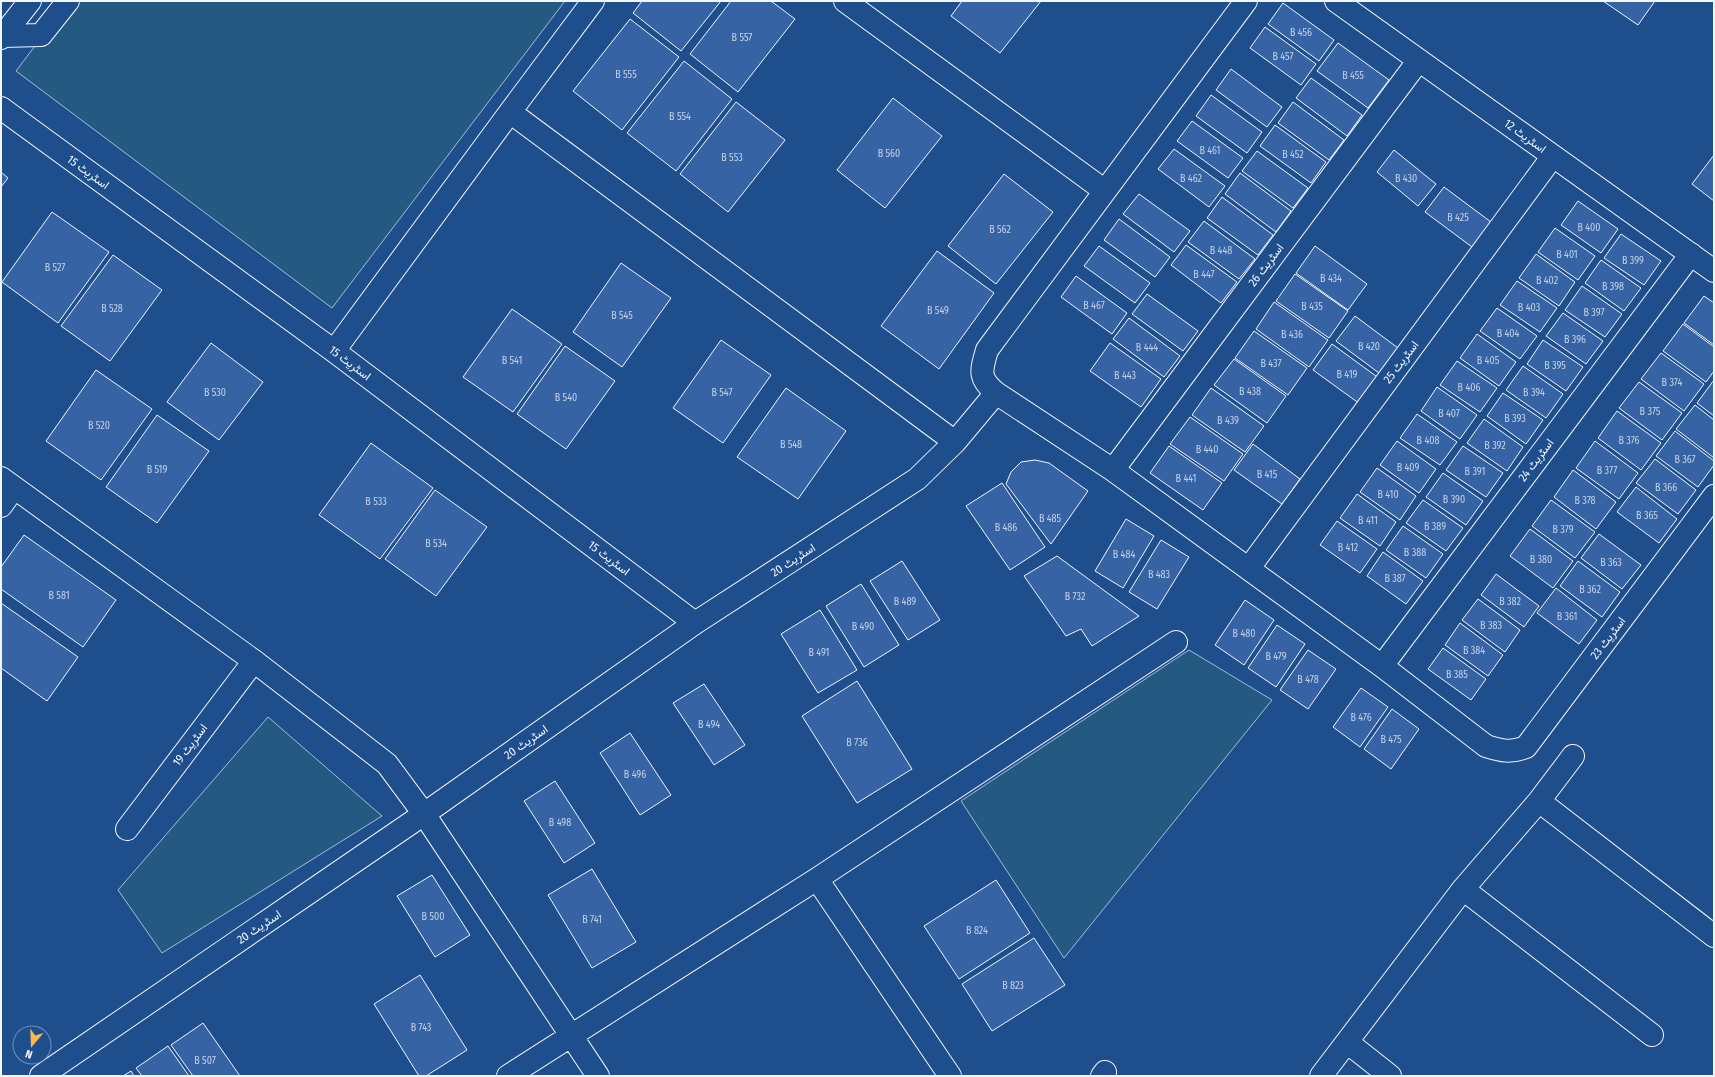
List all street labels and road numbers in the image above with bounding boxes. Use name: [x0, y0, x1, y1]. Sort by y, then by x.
street label: اسٹریٹ 12: [1501, 116, 1549, 157]
street label: اسٹریٹ 15: [64, 152, 112, 193]
street label: اسٹریٹ 26: [1245, 241, 1287, 290]
street label: اسٹریٹ 25: [1381, 338, 1422, 387]
street label: اسٹریٹ 15: [326, 343, 374, 384]
street label: اسٹریٹ 24: [1516, 436, 1557, 485]
street label: اسٹریٹ 15: [585, 538, 633, 579]
street label: اسٹریٹ 20: [768, 540, 818, 580]
street label: اسٹریٹ 23: [1588, 614, 1629, 663]
street label: اسٹریٹ 19: [170, 721, 211, 769]
street label: اسٹریٹ 20: [501, 722, 551, 763]
street label: اسٹریٹ 20: [234, 907, 284, 948]

